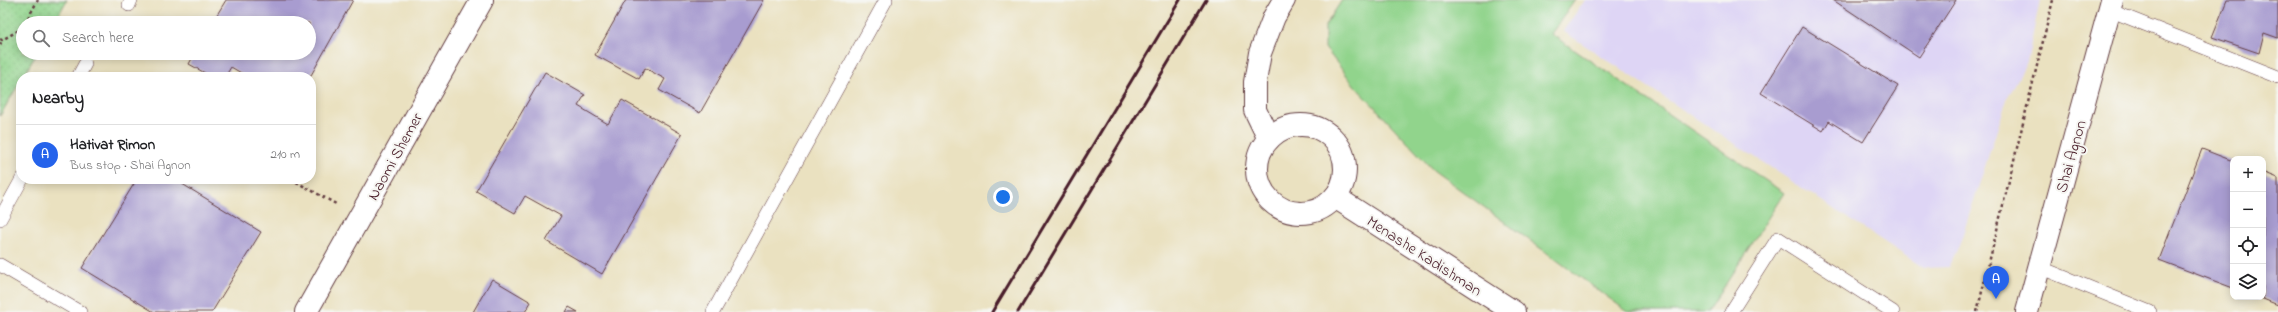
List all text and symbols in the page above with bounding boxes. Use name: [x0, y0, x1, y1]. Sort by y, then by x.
search box: [16, 16, 316, 60]
icon: search: [30, 27, 52, 49]
text: Search here: [62, 27, 134, 49]
text: Nearby: [32, 86, 84, 111]
street label: Naomi Shemer: [362, 109, 430, 205]
street label: Shai Agnon: [2050, 117, 2094, 196]
text: Hativat Rimon: [70, 134, 155, 156]
text: A: [41, 145, 49, 164]
text: 210 m: [270, 145, 300, 164]
text: Bus stop · Shai Agnon: [70, 156, 191, 175]
map controls: [2230, 156, 2266, 300]
button: +: [2230, 156, 2266, 192]
your location: [993, 187, 1013, 207]
button: −: [2230, 192, 2266, 228]
street label: Menashe Kadishman: [1361, 210, 1486, 303]
button: locate: [2230, 228, 2266, 264]
button: layers: [2230, 264, 2266, 300]
pin: A: [1983, 266, 2009, 299]

